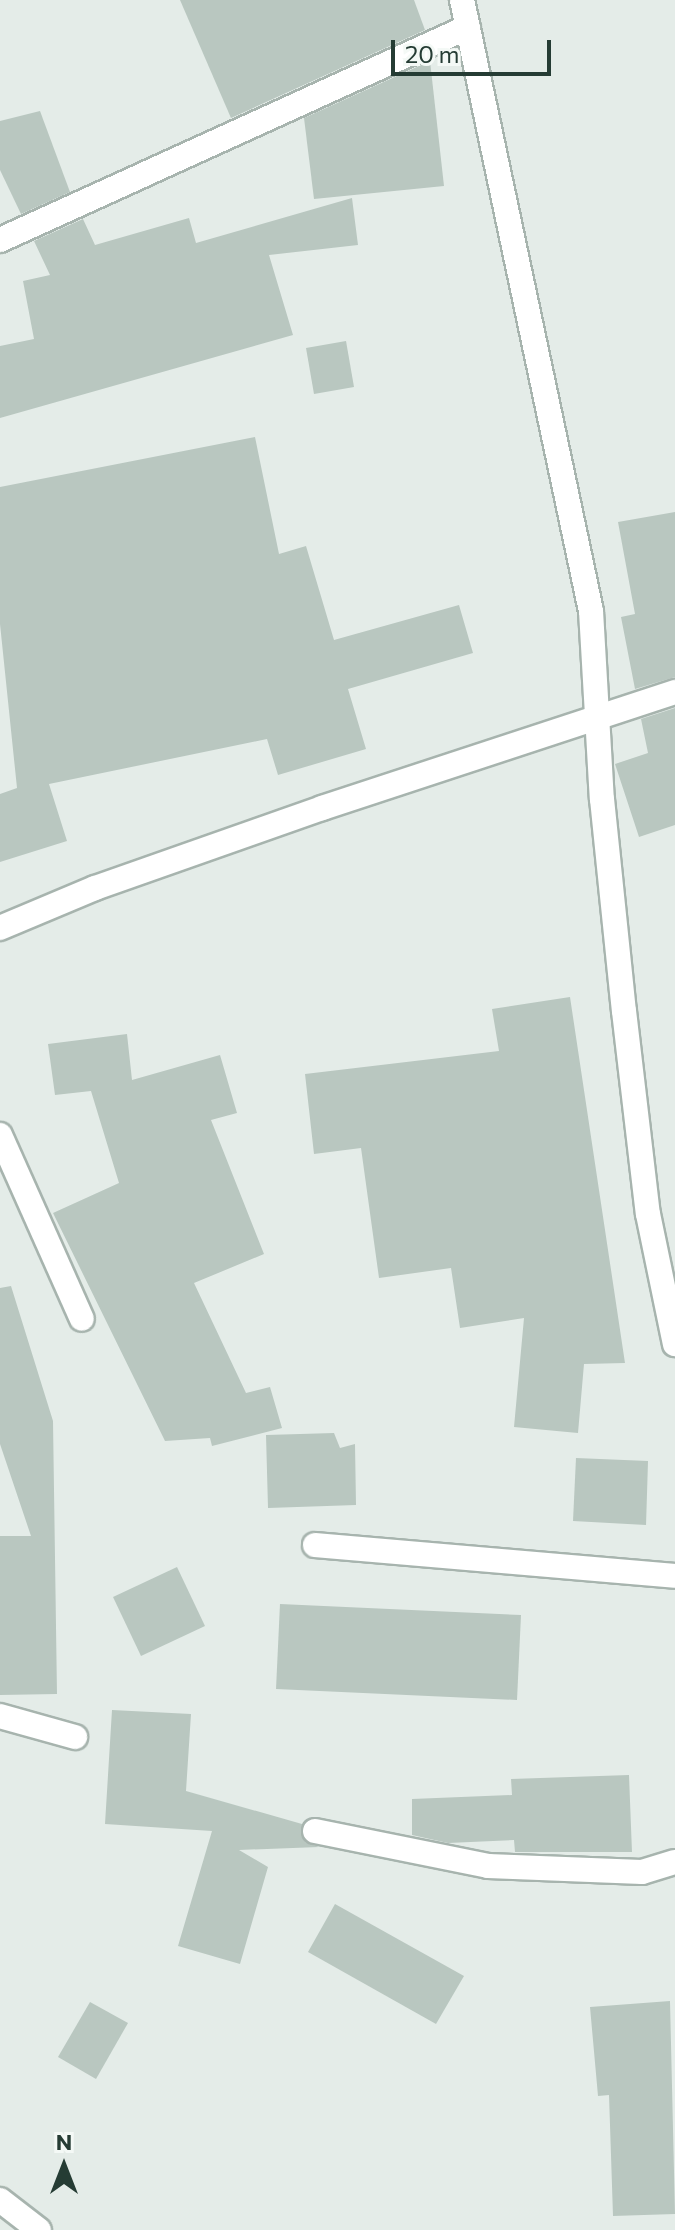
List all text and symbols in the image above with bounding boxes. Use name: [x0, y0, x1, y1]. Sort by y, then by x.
scale bar: [395, 24, 555, 74]
text: 20 m: [405, 39, 459, 68]
north arrow: [24, 2126, 104, 2206]
text: N: [56, 2128, 72, 2155]

